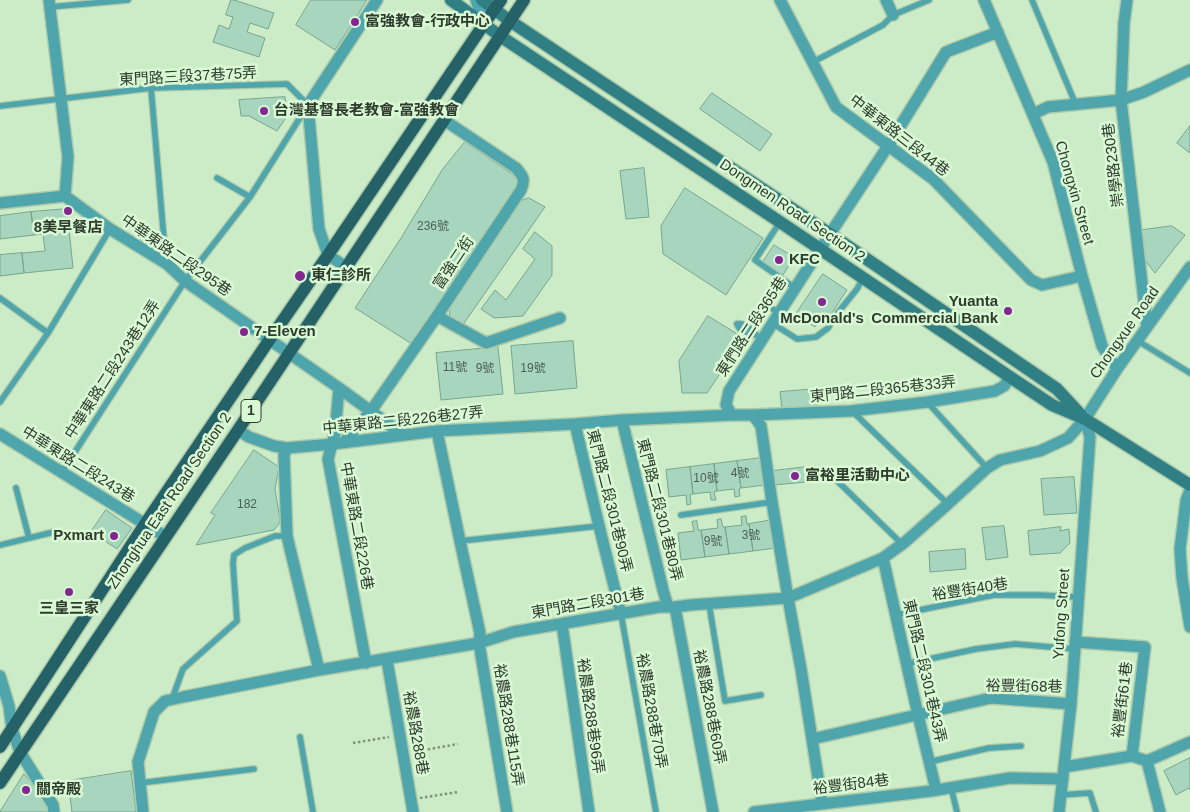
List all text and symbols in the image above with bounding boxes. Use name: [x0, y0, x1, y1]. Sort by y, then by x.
place label: 富強教會-行政中心: [365, 13, 490, 31]
marker: 富強教會-行政中心: [349, 16, 361, 28]
street label: 東門路三段37巷75弄: [118, 64, 258, 90]
street label: 中華東路三段44巷: [846, 91, 952, 181]
place label: 台灣基督長老教會-富強教會: [274, 102, 459, 120]
marker: 台灣基督長老教會-富強教會: [258, 105, 270, 117]
street label: 崇學路230巷: [1100, 122, 1128, 208]
street label: Chongxin Street: [1051, 139, 1097, 247]
street label: Dongmen Road Section 2: [716, 156, 868, 266]
marker: 8美早餐店: [62, 205, 74, 217]
street label: 中華東路二段295巷: [118, 211, 234, 301]
place label: 8美早餐店: [34, 219, 102, 237]
house number: 236號: [417, 220, 449, 234]
street label: 富強二街: [430, 233, 478, 293]
place label: KFC: [789, 251, 820, 269]
marker: KFC: [773, 254, 785, 266]
place label: 東仁診所: [311, 267, 371, 285]
marker: 東仁診所: [293, 269, 307, 283]
street label: 東們路二段365巷: [713, 274, 791, 380]
street label: Chongxue Road: [1087, 283, 1163, 383]
place label: Yuanta Commercial Bank: [871, 293, 998, 328]
marker: McDonald's: [816, 296, 828, 308]
street label: 中華東路二段243巷12弄: [61, 297, 165, 443]
marker: Yuanta Commercial Bank: [1002, 305, 1014, 317]
place label: McDonald's: [780, 310, 864, 328]
place label: 7-Eleven: [254, 323, 316, 341]
marker: 7-Eleven: [238, 326, 250, 338]
house number: 11號: [443, 361, 467, 375]
house number: 9號: [476, 362, 494, 376]
house number: 19號: [520, 362, 546, 376]
street label: 東門路二段365巷33弄: [809, 373, 957, 407]
road number: 1: [241, 400, 261, 422]
street label: 中華東路二段226巷27弄: [322, 404, 484, 438]
street label: Zhonghua East Road Section 2: [104, 410, 236, 592]
street label: 中華東路二段243巷: [18, 423, 138, 507]
street label: 東門路二段301巷90弄: [583, 428, 635, 574]
street label: 東門路二段301巷80弄: [633, 437, 685, 583]
street label: 中華東路二段226巷: [336, 460, 376, 592]
house number: 4號: [731, 467, 749, 481]
place label: 富裕里活動中心: [805, 467, 910, 485]
marker: 富裕里活動中心: [789, 470, 801, 482]
house number: 10號: [693, 472, 719, 486]
house number: 182: [237, 498, 257, 512]
place label: Pxmart: [53, 527, 104, 545]
house number: 3號: [742, 529, 760, 543]
marker: Pxmart: [108, 530, 120, 542]
house number: 9號: [704, 535, 722, 549]
street label: Yufong Street: [1050, 568, 1074, 660]
street label: 裕豐街40巷: [931, 575, 1009, 605]
street label: 東門路二段301巷: [530, 585, 646, 623]
marker: 三皇三家: [63, 586, 75, 598]
street label: 東門路二段301巷43弄: [899, 597, 949, 745]
place label: 三皇三家: [39, 600, 99, 618]
street label: 裕農路288巷60弄: [689, 648, 729, 766]
street label: 裕農路288巷70弄: [632, 652, 670, 770]
street label: 裕農路288巷96弄: [573, 657, 607, 775]
street label: 裕豐街61巷: [1109, 661, 1137, 739]
street label: 裕農路288巷115弄: [489, 662, 527, 788]
street label: 裕豐街68巷: [986, 677, 1062, 697]
street label: 裕農路288巷: [399, 690, 431, 776]
street label: 裕豐街84巷: [812, 771, 890, 799]
place label: 關帝殿: [36, 781, 81, 799]
marker: 關帝殿: [20, 784, 32, 796]

